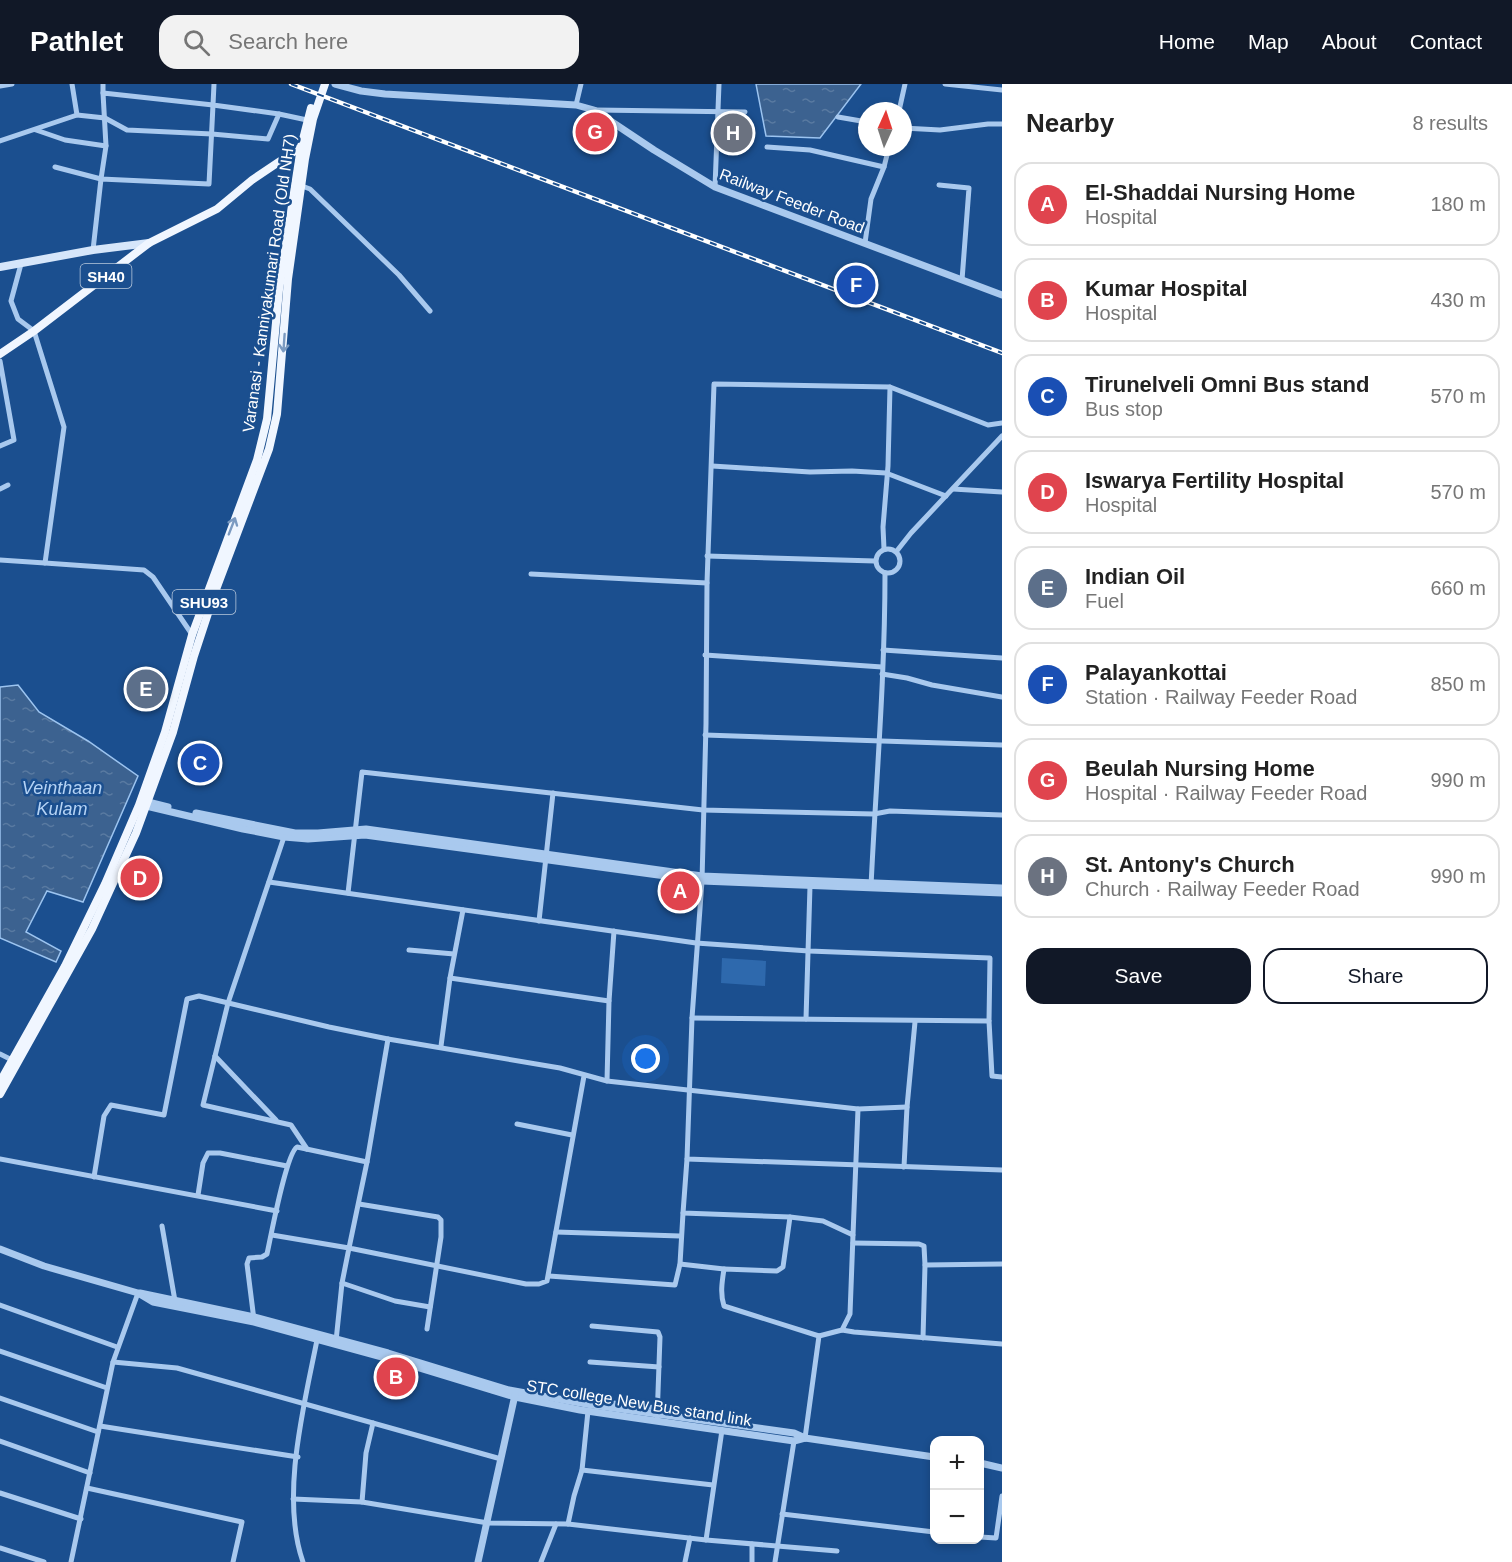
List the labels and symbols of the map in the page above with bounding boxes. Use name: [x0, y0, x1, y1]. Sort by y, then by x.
north arrow: [858, 102, 912, 156]
pin: G: [576, 110, 614, 154]
pin: H: [714, 110, 752, 156]
street label: Varanasi - Kanniyakumari Road (Old NH7): [240, 133, 298, 433]
street label: Railway Feeder Road: [717, 165, 867, 237]
pin: F: [836, 262, 876, 308]
road number: SH40: [80, 264, 132, 288]
one-way arrow: [278, 332, 289, 352]
one-way arrow: [227, 517, 238, 536]
road number: SHU93: [172, 590, 236, 614]
pin: E: [126, 666, 166, 712]
pin: C: [180, 740, 220, 786]
water label: Veinthaan Kulam: [22, 778, 102, 819]
pin: D: [120, 856, 160, 900]
pin: A: [660, 868, 700, 914]
your location: [631, 1044, 660, 1073]
pin: B: [376, 1354, 416, 1400]
street label: STC college New Bus stand link: [525, 1377, 754, 1429]

